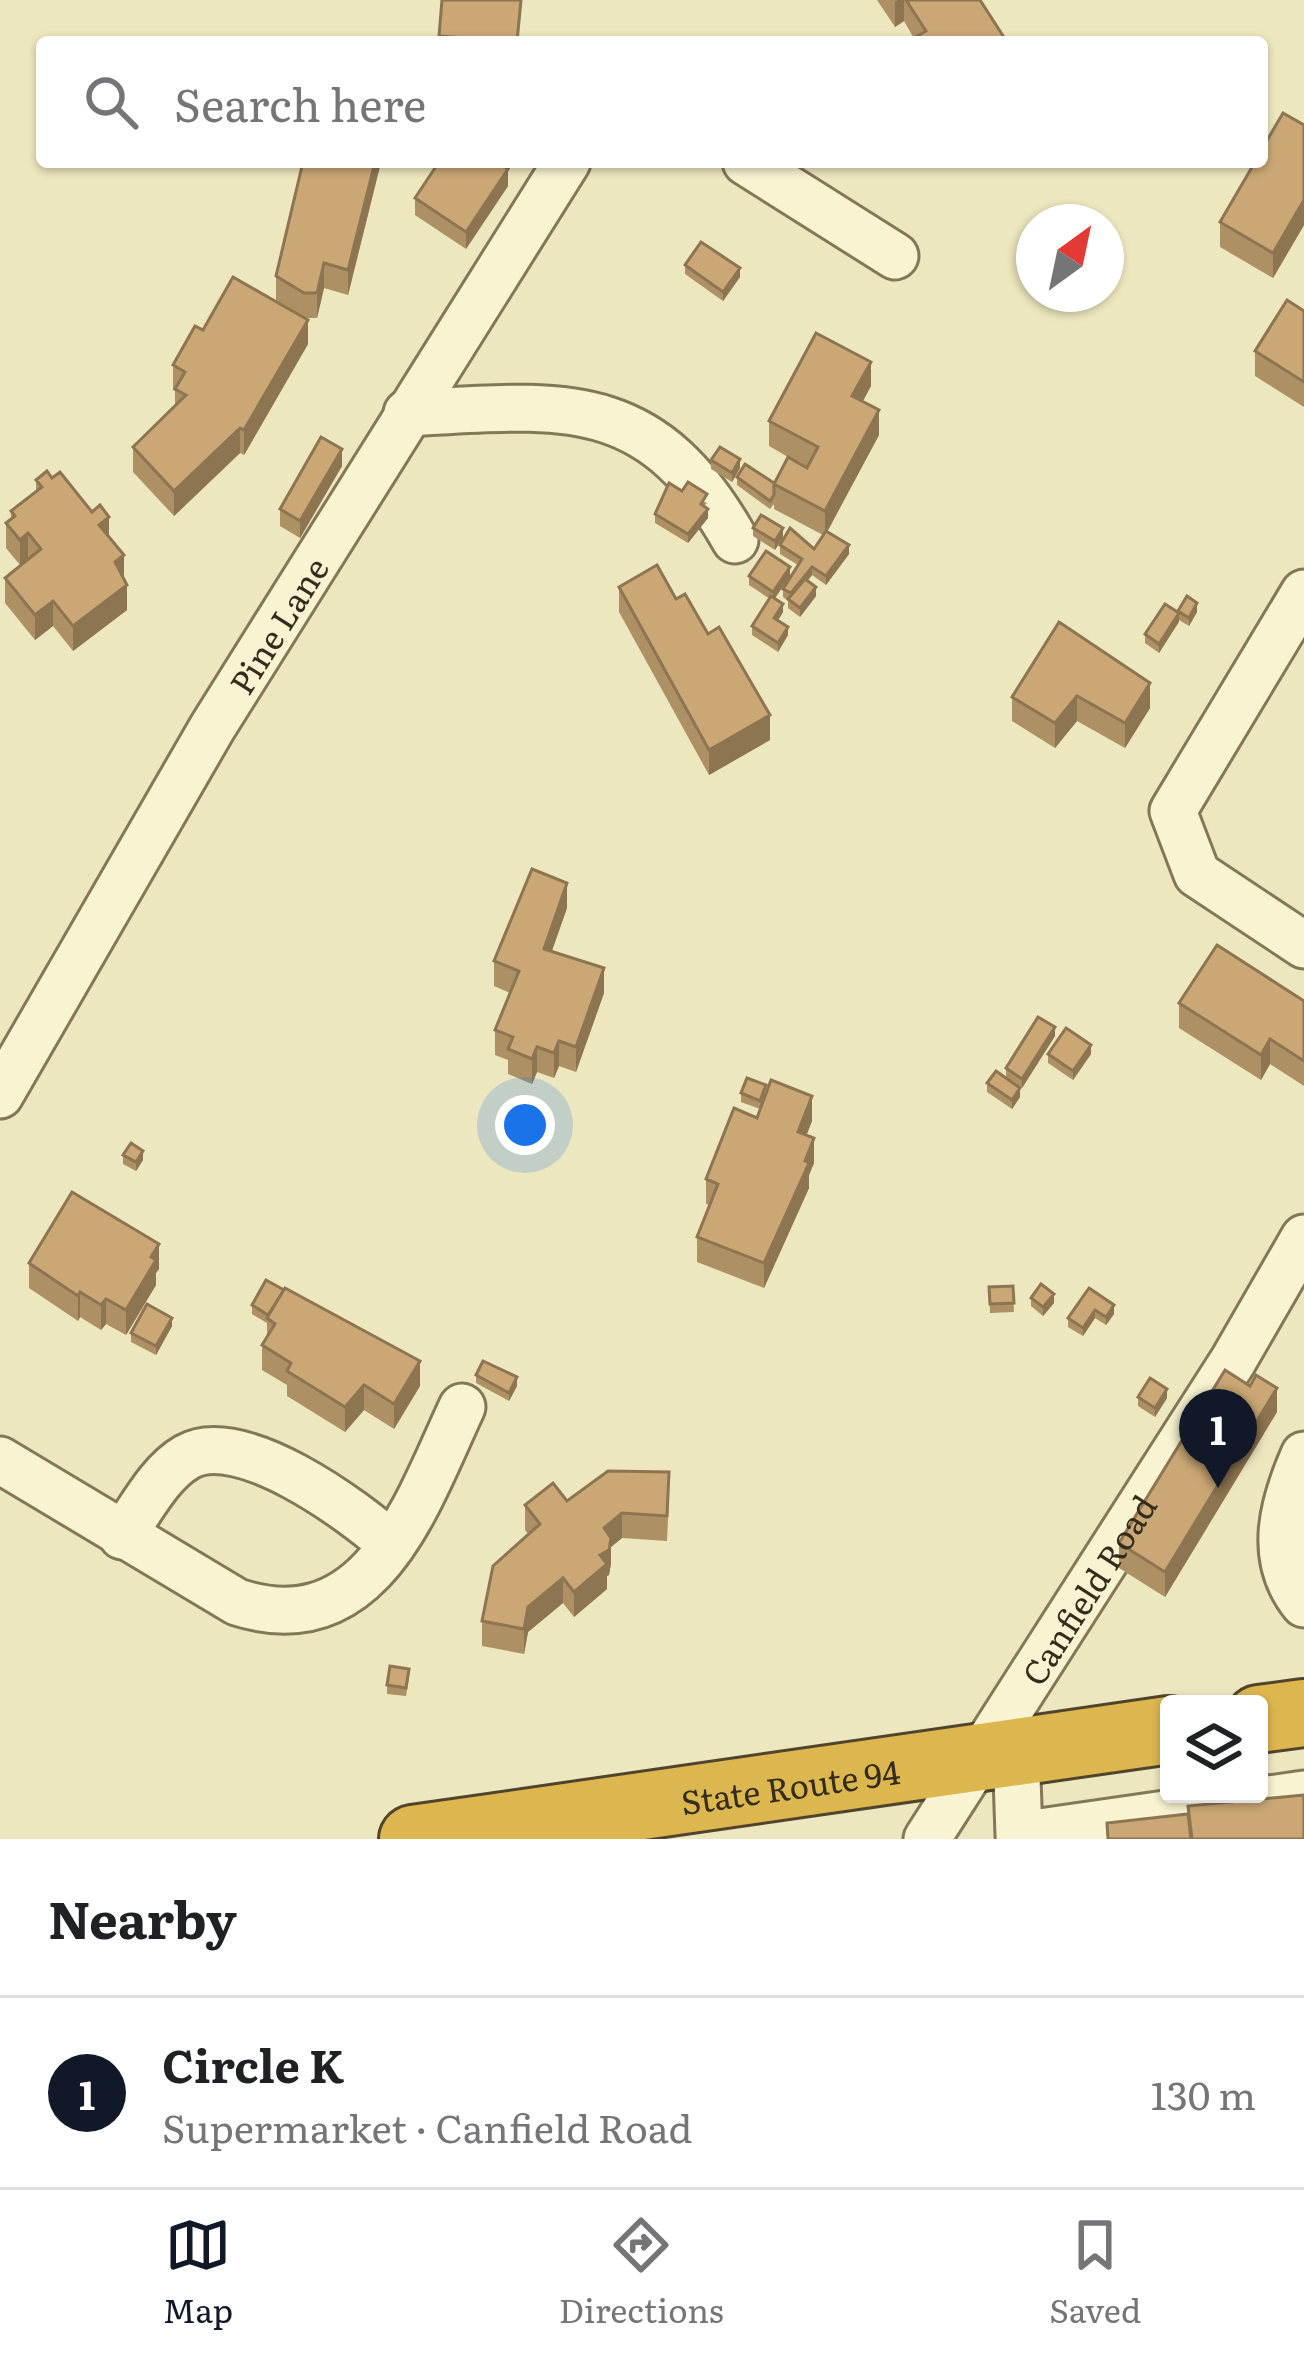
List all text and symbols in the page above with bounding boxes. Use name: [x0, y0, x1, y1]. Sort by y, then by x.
search box: [36, 36, 1268, 168]
icon: search: [78, 69, 144, 135]
text: Search here: [174, 69, 426, 136]
north arrow: [1016, 204, 1124, 312]
street label: Pine Lane: [215, 546, 338, 703]
your location: [495, 1095, 555, 1155]
pin: 1: [1179, 1389, 1257, 1488]
street label: Canfield Road: [1008, 1484, 1166, 1694]
map controls: [1160, 1695, 1268, 1803]
button: layers: [1160, 1695, 1268, 1803]
street label: State Route 94: [677, 1745, 903, 1825]
text: Nearby: [48, 1879, 237, 1955]
text: Circle K: [162, 2030, 344, 2097]
text: 1: [79, 2064, 95, 2122]
text: 130 m: [1151, 2064, 1256, 2122]
text: Supermarket · Canfield Road: [162, 2097, 692, 2155]
tab: Map: [163, 2212, 233, 2333]
tab: Directions: [559, 2212, 724, 2333]
tab: Saved: [1049, 2212, 1141, 2333]

